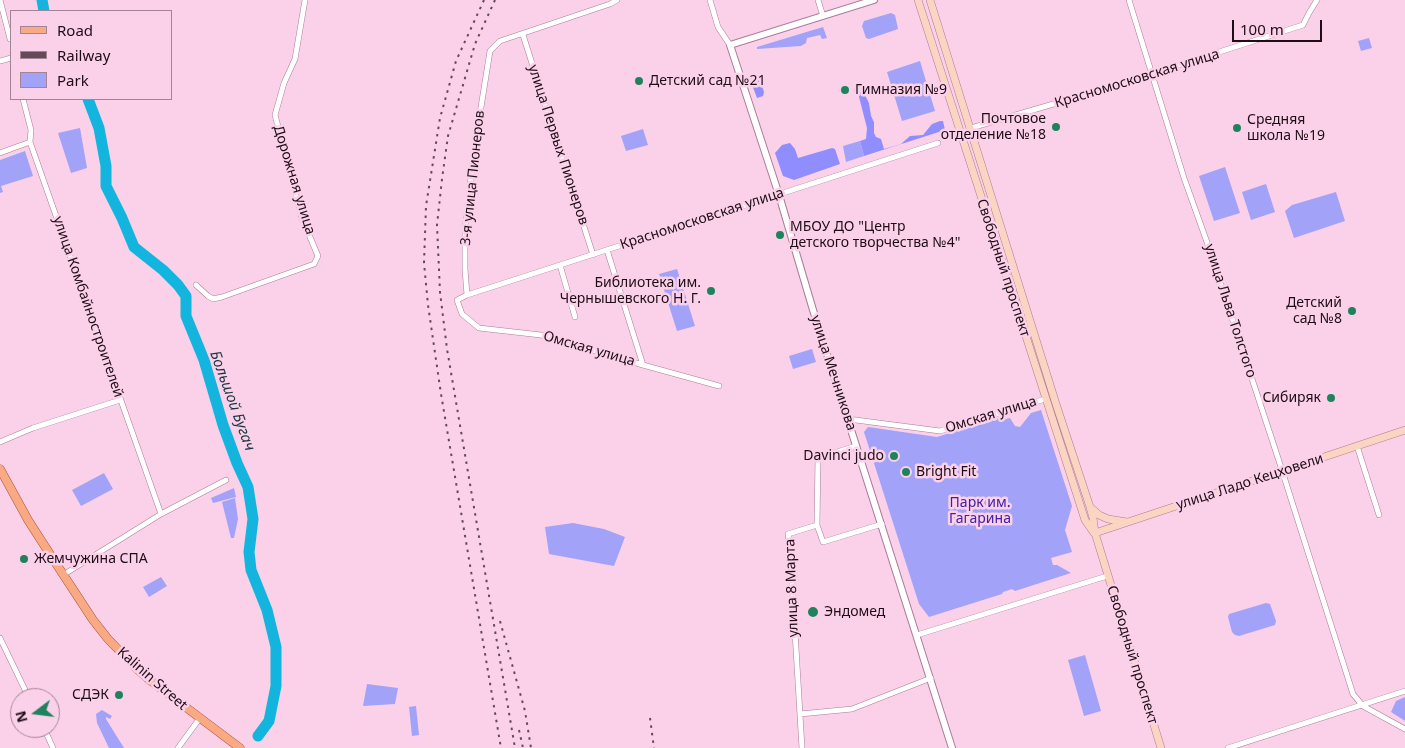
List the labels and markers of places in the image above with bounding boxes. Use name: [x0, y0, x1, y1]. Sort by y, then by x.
place label: Детский сад №21: [649, 73, 766, 89]
marker: Детский сад №21: [633, 75, 645, 87]
place label: Гимназия №9: [855, 82, 947, 98]
marker: Гимназия №9: [839, 84, 851, 96]
place label: Почтовое отделение №18: [941, 111, 1046, 144]
place label: Средняя школа №19: [1247, 112, 1325, 144]
marker: Почтовое отделение №18: [1050, 121, 1062, 133]
marker: Средняя школа №19: [1231, 122, 1243, 134]
place label: МБОУ ДО "Центр детского творчества №4": [790, 219, 961, 252]
marker: МБОУ ДО "Центр детского творчества №4": [774, 229, 786, 241]
place label: Библиотека им. Чернышевского Н. Г.: [560, 275, 701, 308]
marker: Библиотека им. Чернышевского Н. Г.: [705, 285, 717, 297]
place label: Детский сад №8: [1286, 295, 1342, 328]
marker: Детский сад №8: [1346, 305, 1358, 317]
place label: Сибиряк: [1262, 390, 1321, 406]
marker: Сибиряк: [1325, 392, 1337, 404]
place label: Davinci judo: [803, 448, 884, 464]
marker: Davinci judo: [888, 450, 900, 462]
place label: Bright Fit: [916, 464, 976, 480]
marker: Bright Fit: [900, 466, 912, 478]
place label: Жемчужина СПА: [34, 551, 148, 567]
marker: Жемчужина СПА: [18, 553, 30, 565]
place label: Эндомед: [824, 604, 885, 620]
marker: Эндомед: [806, 605, 820, 619]
place label: СДЭК: [72, 687, 109, 703]
marker: СДЭК: [113, 689, 125, 701]

